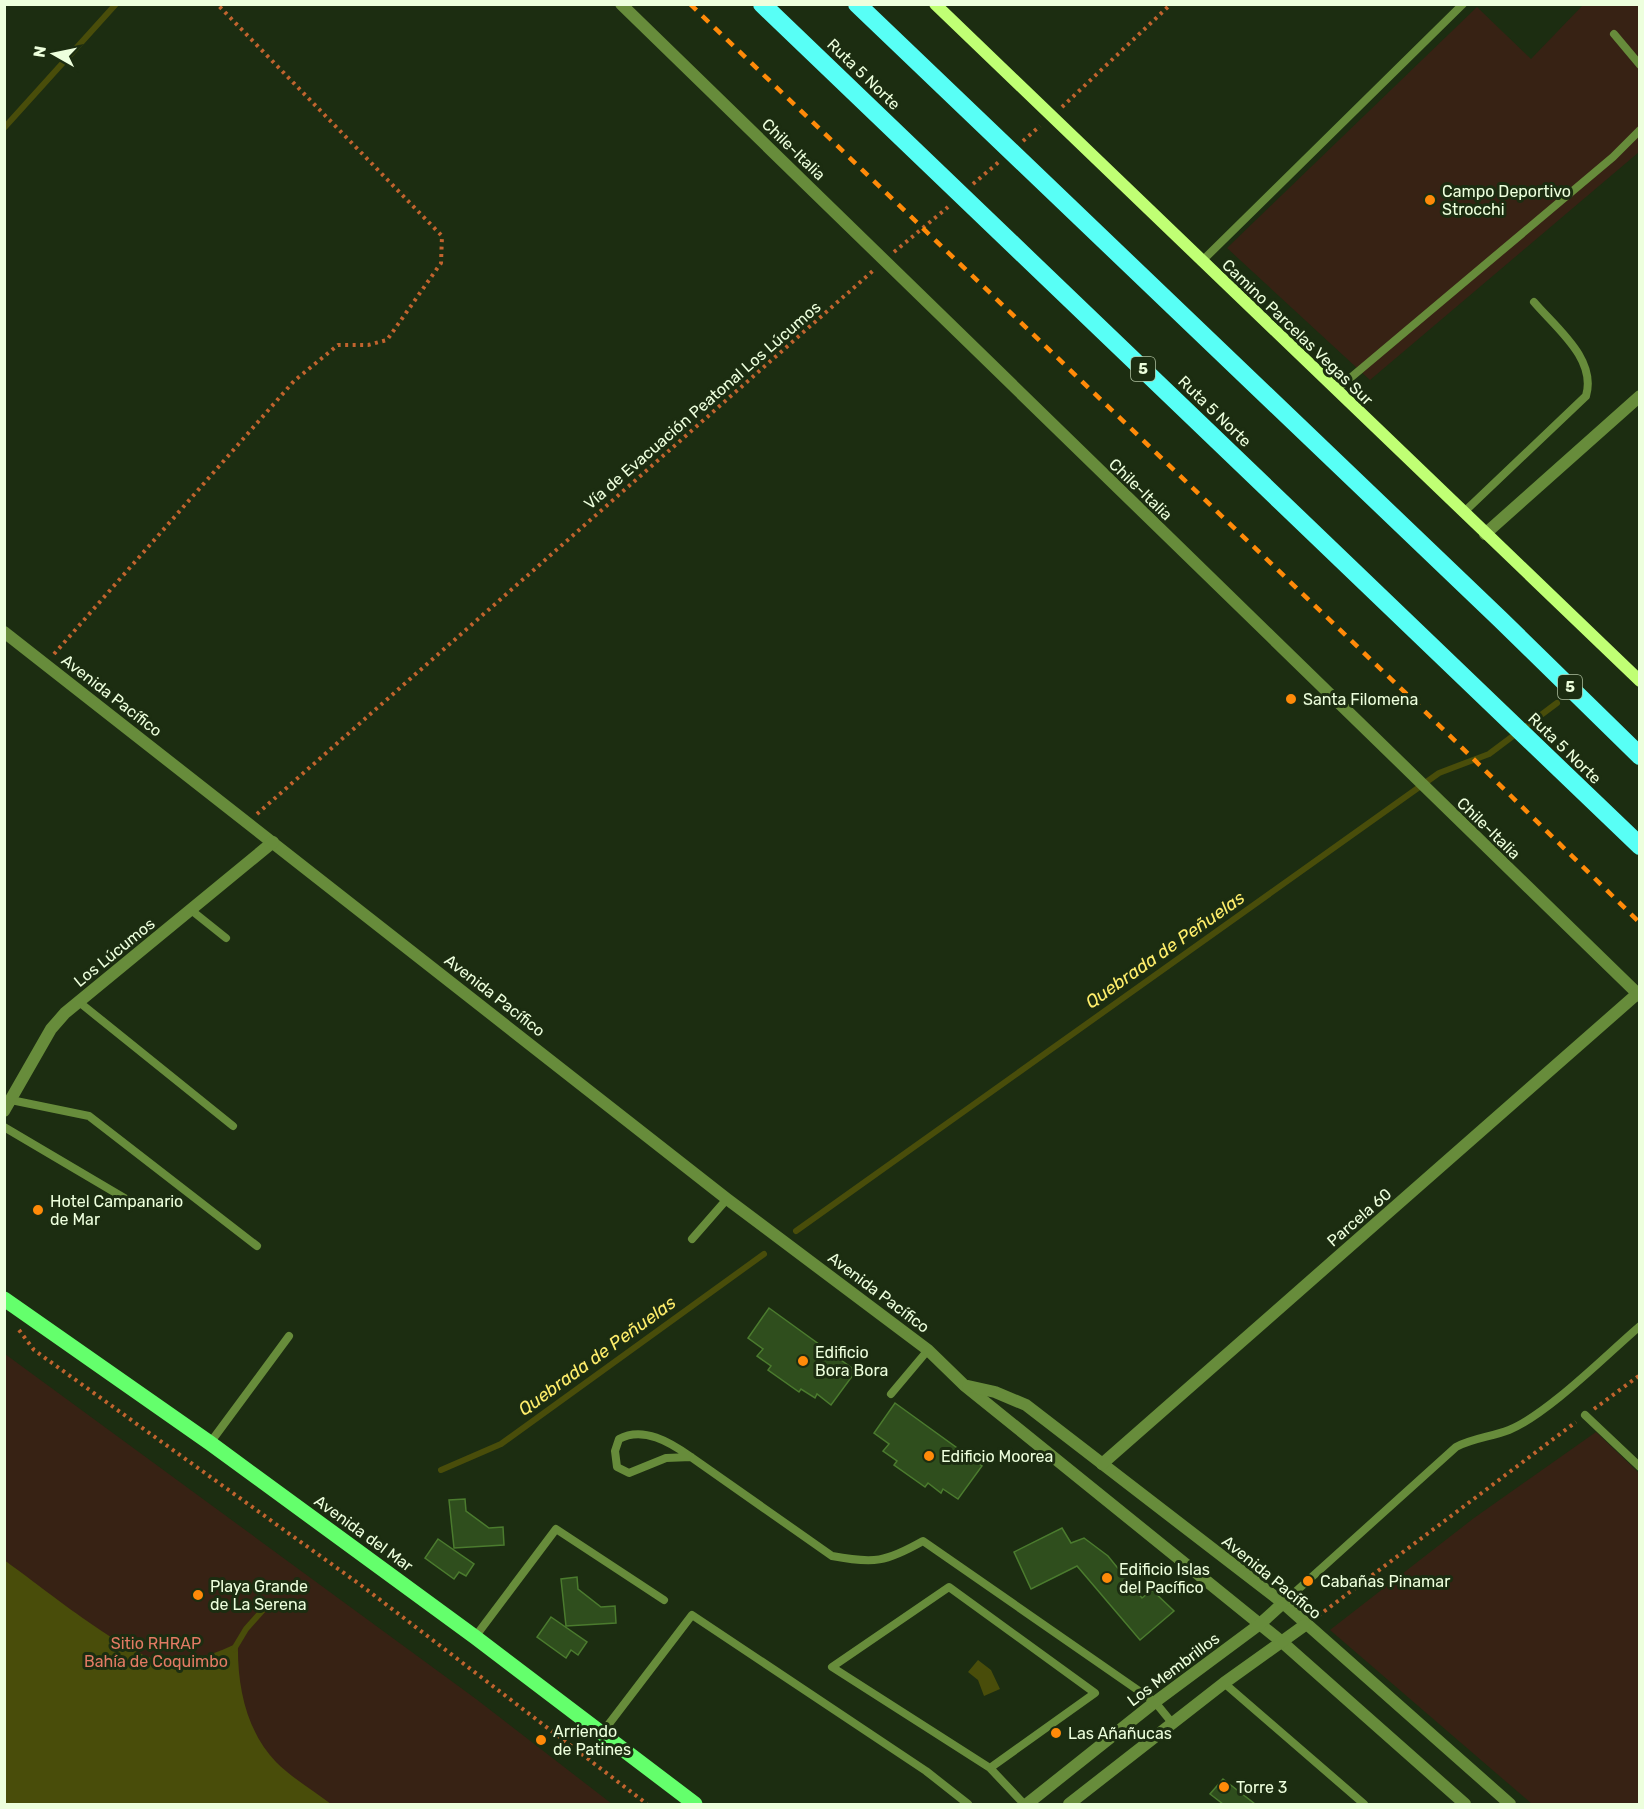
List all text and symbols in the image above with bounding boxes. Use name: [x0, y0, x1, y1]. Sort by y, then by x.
north arrow: [24, 24, 84, 84]
street label: Ruta 5 Norte: [823, 35, 904, 114]
text: N: [29, 45, 50, 59]
street label: Chile-Italia: [758, 114, 829, 184]
place label: Campo Deportivo Strocchi: [1442, 182, 1571, 219]
marker: Campo Deportivo Strocchi: [1423, 193, 1437, 207]
street label: Camino Parcelas Vegas Sur: [1218, 255, 1377, 409]
street label: Vía de Evacuación Peatonal Los Lúcumos: [580, 297, 825, 513]
road number: 5: [1131, 357, 1155, 381]
street label: Ruta 5 Norte: [1174, 372, 1255, 451]
street label: Chile-Italia: [1105, 454, 1176, 524]
street label: Avenida Pacífico: [58, 650, 166, 740]
road number: 5: [1558, 675, 1582, 699]
place label: Santa Filomena: [1303, 690, 1418, 709]
marker: Santa Filomena: [1284, 692, 1298, 706]
street label: Ruta 5 Norte: [1524, 709, 1605, 788]
street label: Chile-Italia: [1453, 793, 1524, 863]
water label: Quebrada de Peñuelas: [1081, 887, 1249, 1013]
street label: Los Lúcumos: [70, 914, 159, 991]
street label: Avenida Pacífico: [441, 950, 549, 1040]
street label: Parcela 60: [1323, 1184, 1395, 1251]
place label: Hotel Campanario de Mar: [50, 1192, 183, 1229]
marker: Hotel Campanario de Mar: [31, 1203, 45, 1217]
street label: Avenida Pacífico: [824, 1248, 933, 1337]
water label: Quebrada de Peñuelas: [514, 1291, 680, 1421]
place label: Edificio Bora Bora: [815, 1343, 888, 1380]
marker: Edificio Bora Bora: [796, 1354, 810, 1368]
place label: Edificio Moorea: [941, 1447, 1053, 1466]
marker: Edificio Moorea: [922, 1449, 936, 1463]
street label: Avenida del Mar: [311, 1491, 417, 1576]
street label: Avenida Pacífico: [1218, 1532, 1325, 1623]
place label: Edificio Islas del Pacífico: [1119, 1560, 1210, 1597]
marker: Edificio Islas del Pacífico: [1100, 1571, 1114, 1585]
place label: Cabañas Pinamar: [1320, 1572, 1450, 1591]
marker: Cabañas Pinamar: [1301, 1574, 1315, 1588]
place label: Playa Grande de La Serena: [210, 1577, 308, 1614]
marker: Playa Grande de La Serena: [191, 1588, 205, 1602]
street label: Los Membrillos: [1123, 1629, 1223, 1710]
park label: Sitio RHRAP Bahía de Coquimbo: [84, 1634, 228, 1671]
place label: Arriendo de Patines: [553, 1722, 631, 1759]
place label: Las Añañucas: [1068, 1724, 1172, 1743]
marker: Las Añañucas: [1049, 1726, 1063, 1740]
marker: Arriendo de Patines: [534, 1733, 548, 1747]
place label: Torre 3: [1236, 1778, 1287, 1797]
marker: Torre 3: [1217, 1780, 1231, 1794]

